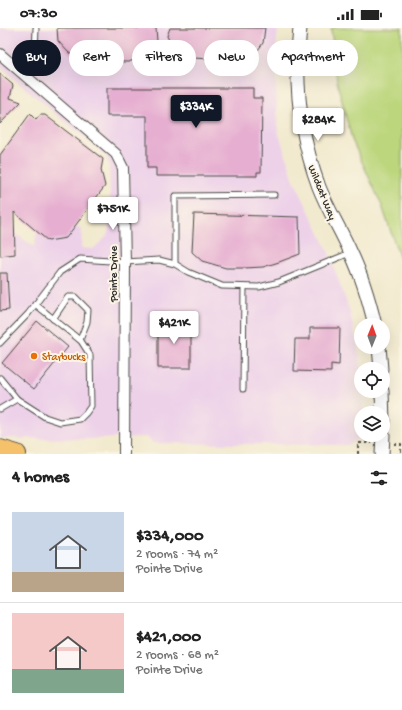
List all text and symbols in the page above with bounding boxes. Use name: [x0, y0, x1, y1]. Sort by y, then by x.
text: 07:30: [20, 5, 57, 23]
chip: Buy: [12, 40, 61, 76]
chip: Rent: [69, 40, 124, 76]
chip: Filters: [132, 40, 196, 76]
chip: New: [204, 40, 259, 76]
chip: Apartment: [267, 40, 358, 76]
pin: $334K: [168, 95, 224, 129]
text: $334K: [180, 100, 212, 115]
pin: $284K: [290, 108, 346, 142]
text: $284K: [302, 113, 334, 128]
street label: Wildcat Way: [305, 163, 338, 223]
pin: $751K: [85, 197, 141, 231]
text: $751K: [97, 202, 129, 217]
street label: Pointe Drive: [109, 246, 121, 303]
pin: $421K: [146, 311, 202, 345]
text: $421K: [159, 316, 189, 331]
north arrow: [354, 318, 390, 354]
map controls: [354, 318, 390, 442]
marker: Starbucks: [29, 351, 39, 361]
place label: Starbucks: [42, 352, 86, 364]
button: locate: [354, 362, 390, 398]
button: layers: [354, 406, 390, 442]
icon: filters: [368, 467, 390, 489]
text: 4 homes: [12, 468, 69, 488]
text: $334,000: [136, 527, 204, 547]
icon: home: [44, 528, 92, 576]
text: 2 rooms · 74 m²: [136, 547, 218, 562]
text: Pointe Drive: [136, 562, 202, 577]
text: $421,000: [136, 628, 201, 648]
icon: home: [44, 629, 92, 677]
text: 2 rooms · 68 m²: [136, 648, 219, 663]
text: Pointe Drive: [136, 663, 202, 678]

